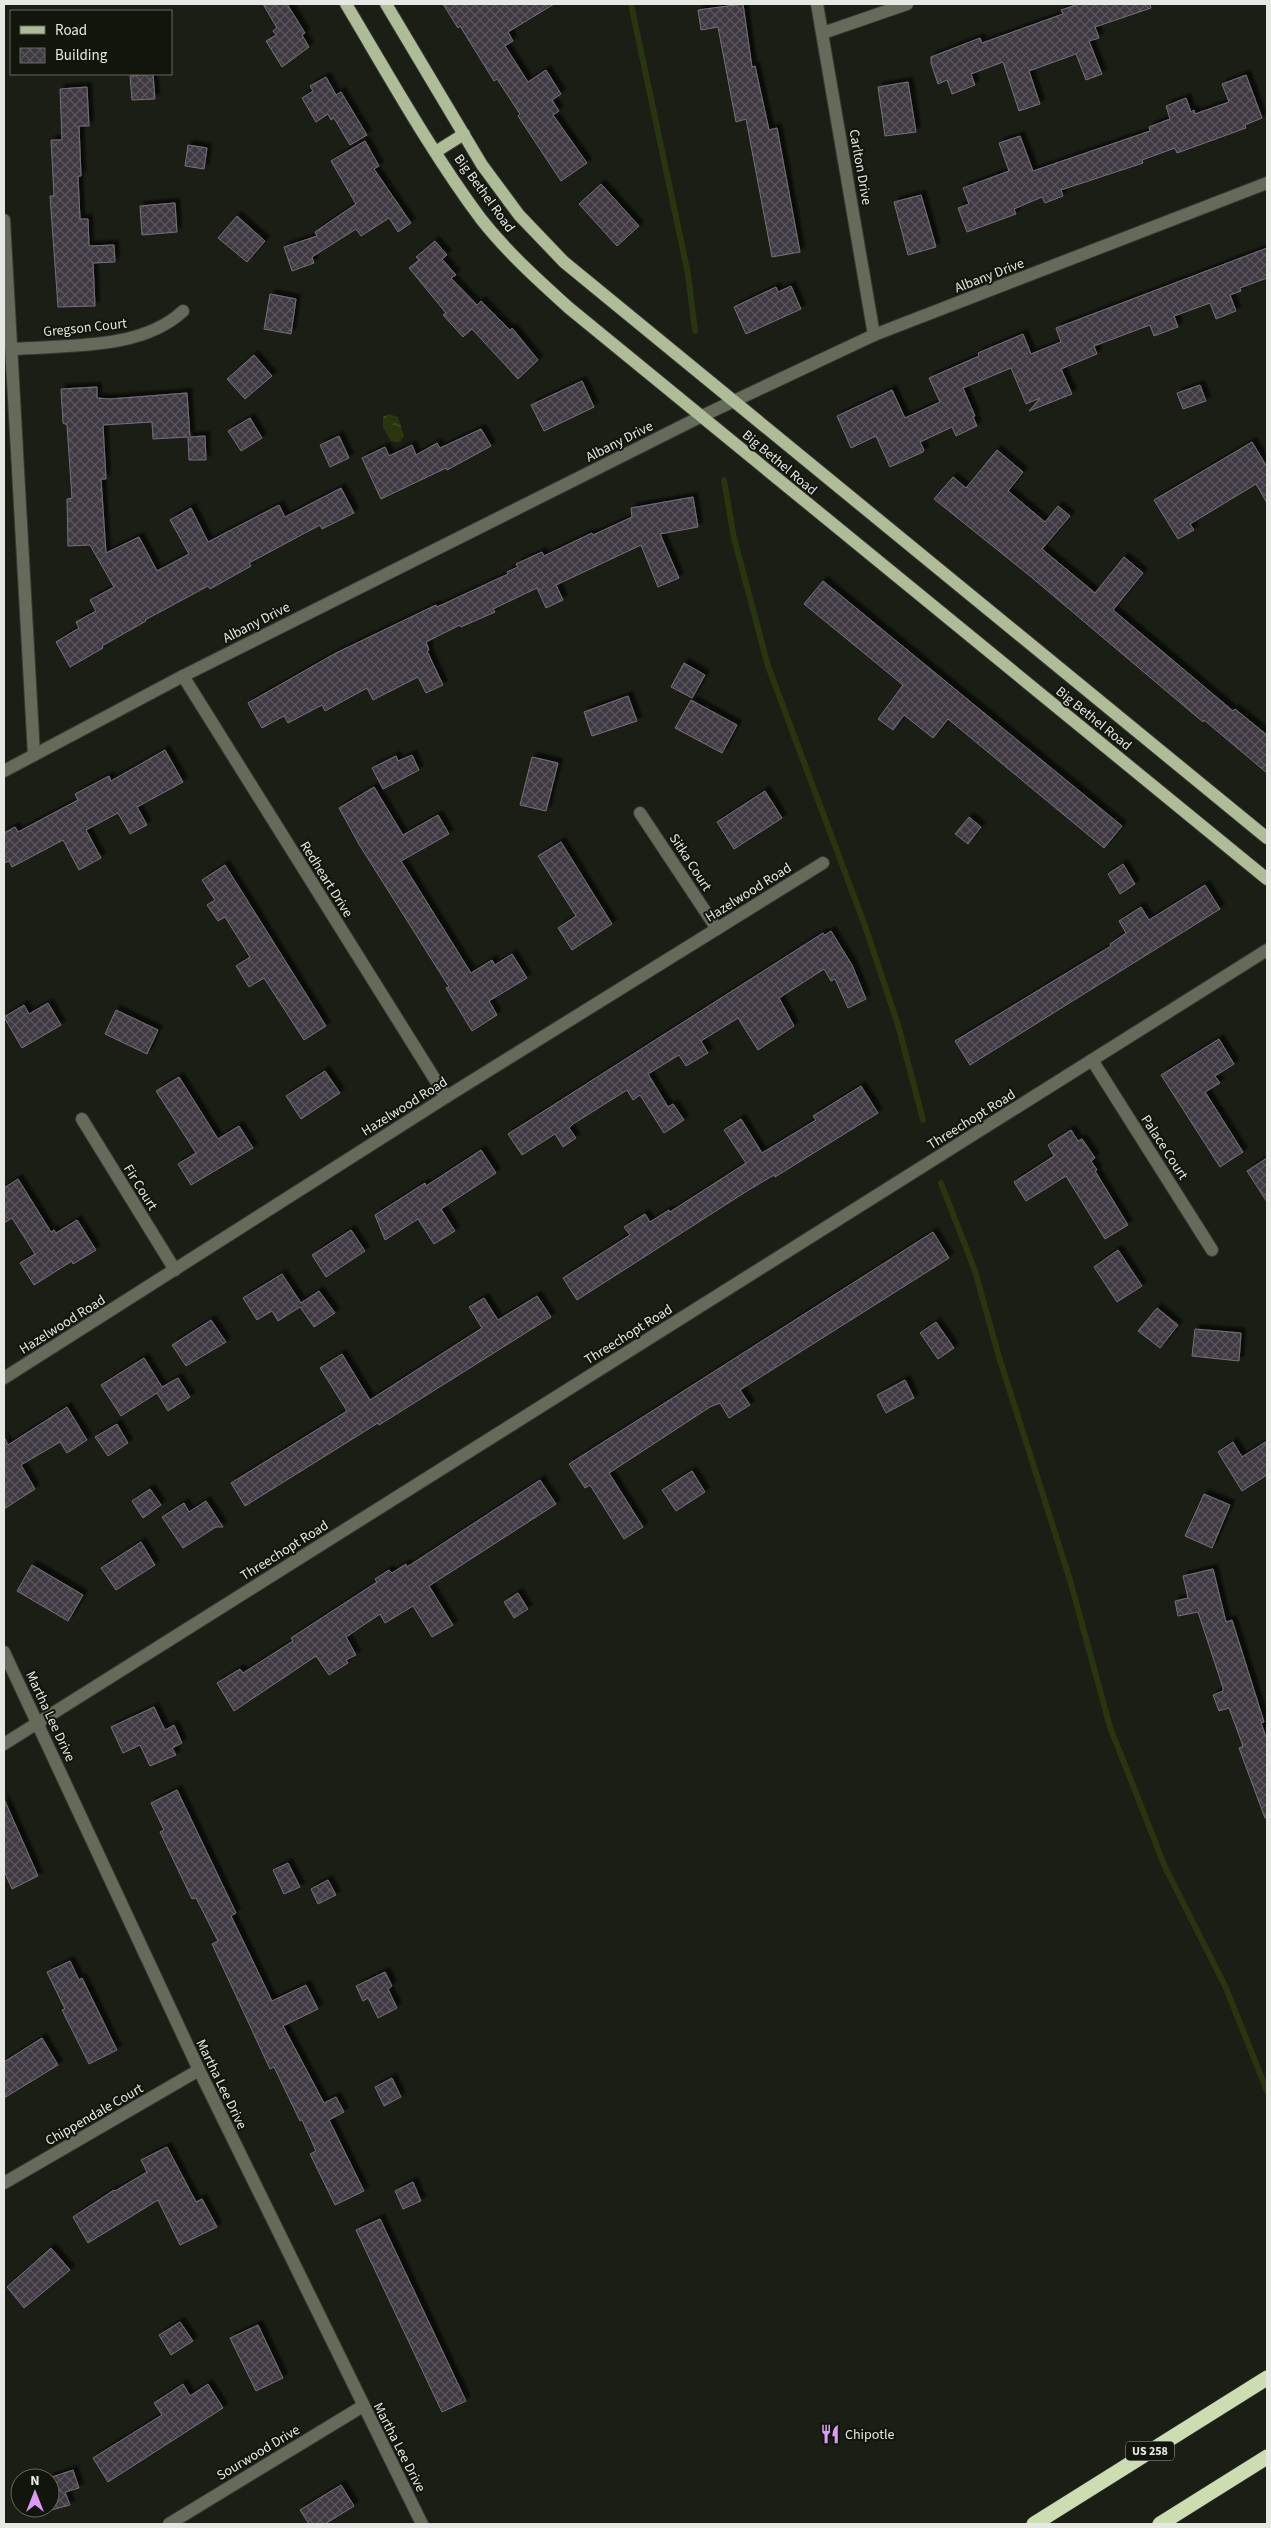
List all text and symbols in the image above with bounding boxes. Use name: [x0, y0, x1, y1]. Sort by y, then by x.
legend: [10, 10, 172, 75]
text: Road: [55, 20, 87, 41]
text: Building: [55, 45, 108, 66]
street label: Carlton Drive: [844, 128, 877, 207]
street label: Big Bethel Road: [449, 150, 519, 237]
street label: Albany Drive: [952, 253, 1027, 298]
street label: Gregson Court: [42, 314, 128, 342]
street label: Albany Drive: [582, 416, 657, 467]
street label: Big Bethel Road: [738, 425, 821, 500]
street label: Albany Drive: [219, 597, 294, 648]
street label: Big Bethel Road: [1051, 682, 1136, 756]
street label: Sitka Court: [664, 830, 716, 896]
street label: Redheart Drive: [295, 837, 358, 922]
street label: Hazelwood Road: [702, 858, 796, 927]
street label: Hazelwood Road: [358, 1072, 452, 1141]
street label: Threechopt Road: [924, 1085, 1019, 1155]
street label: Palace Court: [1136, 1111, 1193, 1184]
street label: Fir Court: [118, 1161, 162, 1215]
street label: Hazelwood Road: [16, 1290, 110, 1359]
street label: Threechopt Road: [581, 1300, 676, 1370]
street label: Threechopt Road: [237, 1516, 332, 1586]
street label: Martha Lee Drive: [20, 1668, 80, 1765]
street label: Martha Lee Drive: [191, 2036, 252, 2133]
street label: Chippendale Court: [42, 2079, 147, 2151]
street label: Martha Lee Drive: [368, 2399, 430, 2496]
street label: Sourwood Drive: [213, 2420, 304, 2486]
restaurant icon: Chipotle: [819, 2423, 841, 2445]
place label: Chipotle: [845, 2425, 894, 2445]
road number: US 258: [1126, 2442, 1174, 2460]
north arrow: [10, 2468, 60, 2518]
text: N: [30, 2471, 40, 2491]

